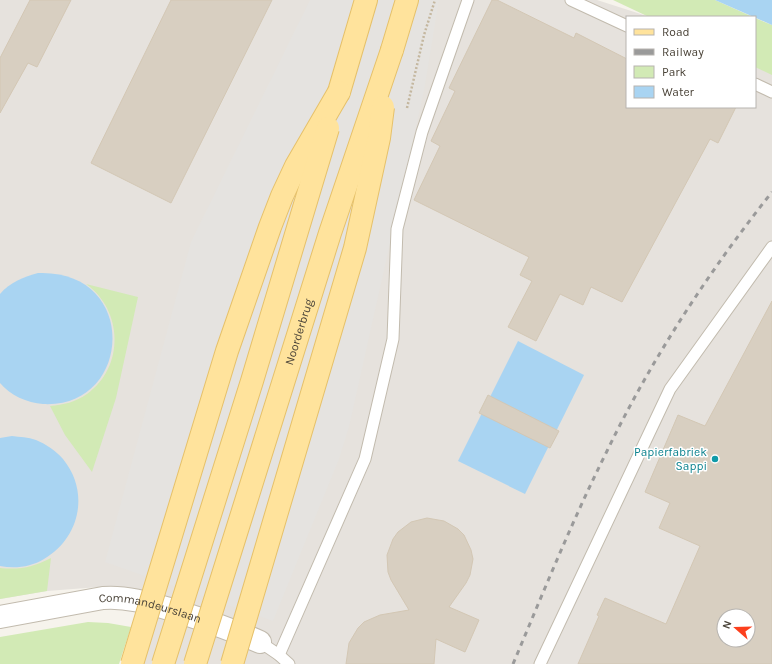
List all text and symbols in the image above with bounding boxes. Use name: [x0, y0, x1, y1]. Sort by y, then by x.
legend: [626, 16, 756, 108]
text: Road: [662, 25, 690, 39]
text: Railway: [662, 45, 704, 59]
text: Park: [662, 65, 687, 79]
text: Water: [662, 85, 695, 99]
street label: Noorderbrug: [282, 297, 316, 367]
place label: Papierfabriek Sappi: [634, 445, 707, 473]
marker: Papierfabriek Sappi: [710, 454, 720, 464]
street label: Commandeurslaan: [97, 591, 203, 626]
north arrow: [716, 608, 756, 648]
text: N: [720, 619, 735, 631]

